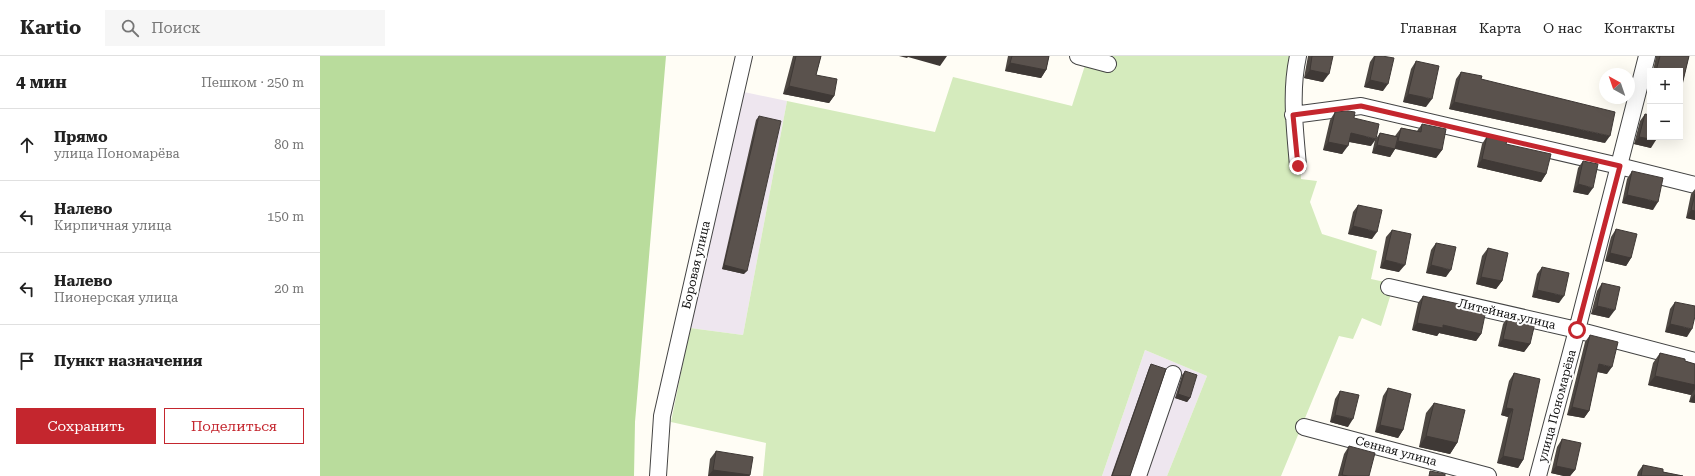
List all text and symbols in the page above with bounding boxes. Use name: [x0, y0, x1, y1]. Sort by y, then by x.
search box: [105, 10, 385, 46]
text: Kartio: [20, 16, 81, 39]
icon: search: [119, 17, 141, 39]
text: Поиск: [151, 19, 201, 37]
text: Главная: [1400, 20, 1457, 36]
text: Карта: [1479, 20, 1521, 36]
text: О нас: [1543, 20, 1582, 36]
text: Контакты: [1604, 20, 1675, 36]
north arrow: [1599, 68, 1635, 104]
map controls: [1647, 68, 1683, 140]
button: +: [1647, 68, 1683, 104]
text: 4 мин: [16, 72, 67, 92]
text: Пешком · 250 m: [201, 75, 304, 90]
button: −: [1647, 104, 1683, 140]
text: Прямо: [54, 128, 108, 146]
icon: ahead: [16, 134, 38, 156]
text: 80 m: [274, 137, 304, 152]
text: улица Пономарёва: [54, 146, 180, 161]
route end: [1289, 157, 1307, 175]
text: Налево: [54, 200, 113, 218]
icon: left: [16, 206, 38, 228]
text: 150 m: [267, 209, 304, 224]
text: Кирпичная улица: [54, 218, 172, 233]
street label: Боровая улица: [679, 219, 713, 310]
text: Налево: [54, 272, 113, 290]
icon: left: [16, 278, 38, 300]
text: 20 m: [274, 281, 304, 296]
text: Пионерская улица: [54, 290, 178, 305]
street label: Литейная улица: [1457, 296, 1558, 332]
route start: [1568, 321, 1586, 339]
street label: улица Пономарёва: [1535, 348, 1579, 464]
icon: arrive: [16, 350, 38, 372]
text: Пункт назначения: [54, 352, 202, 370]
button: Сохранить: [16, 408, 156, 444]
button: Поделиться: [164, 408, 304, 444]
street label: Сенная улица: [1354, 433, 1439, 469]

